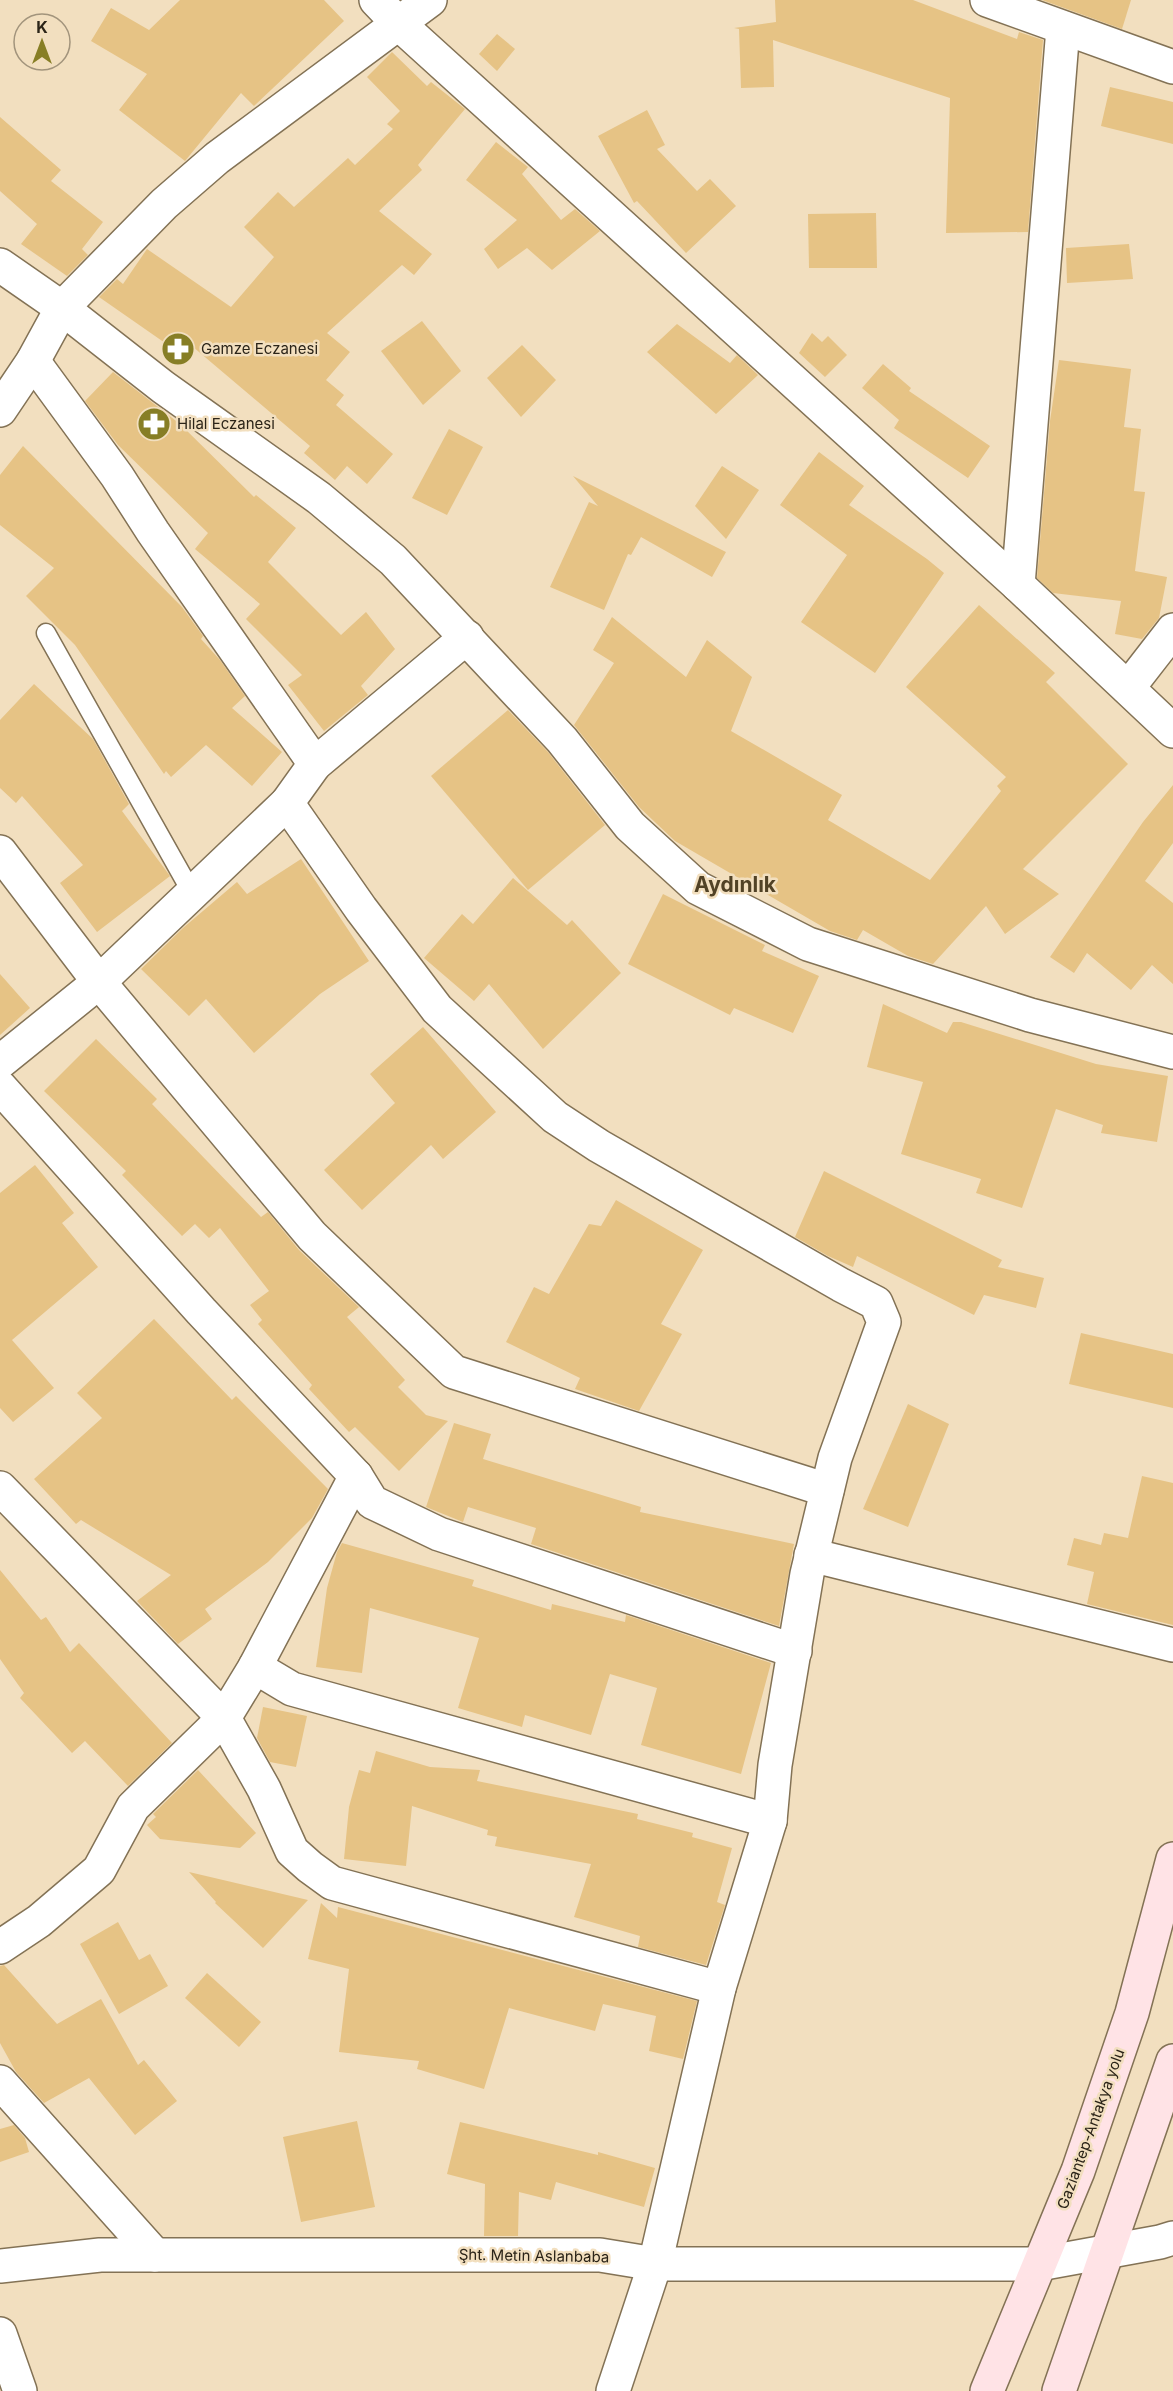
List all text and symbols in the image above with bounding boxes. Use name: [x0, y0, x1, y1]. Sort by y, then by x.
north arrow: [12, 12, 72, 72]
text: K: [36, 17, 48, 37]
pharmacy icon: Gamze Eczanesi: [160, 331, 196, 367]
place label: Gamze Eczanesi: [201, 339, 318, 358]
pharmacy icon: Hilal Eczanesi: [136, 406, 172, 442]
place label: Hilal Eczanesi: [177, 414, 275, 433]
district label: Aydınlık: [694, 872, 777, 897]
street label: Gaziantep-Antakya yolu: [1053, 2046, 1128, 2212]
street label: Şht. Metin Aslanbaba: [459, 2245, 609, 2266]

